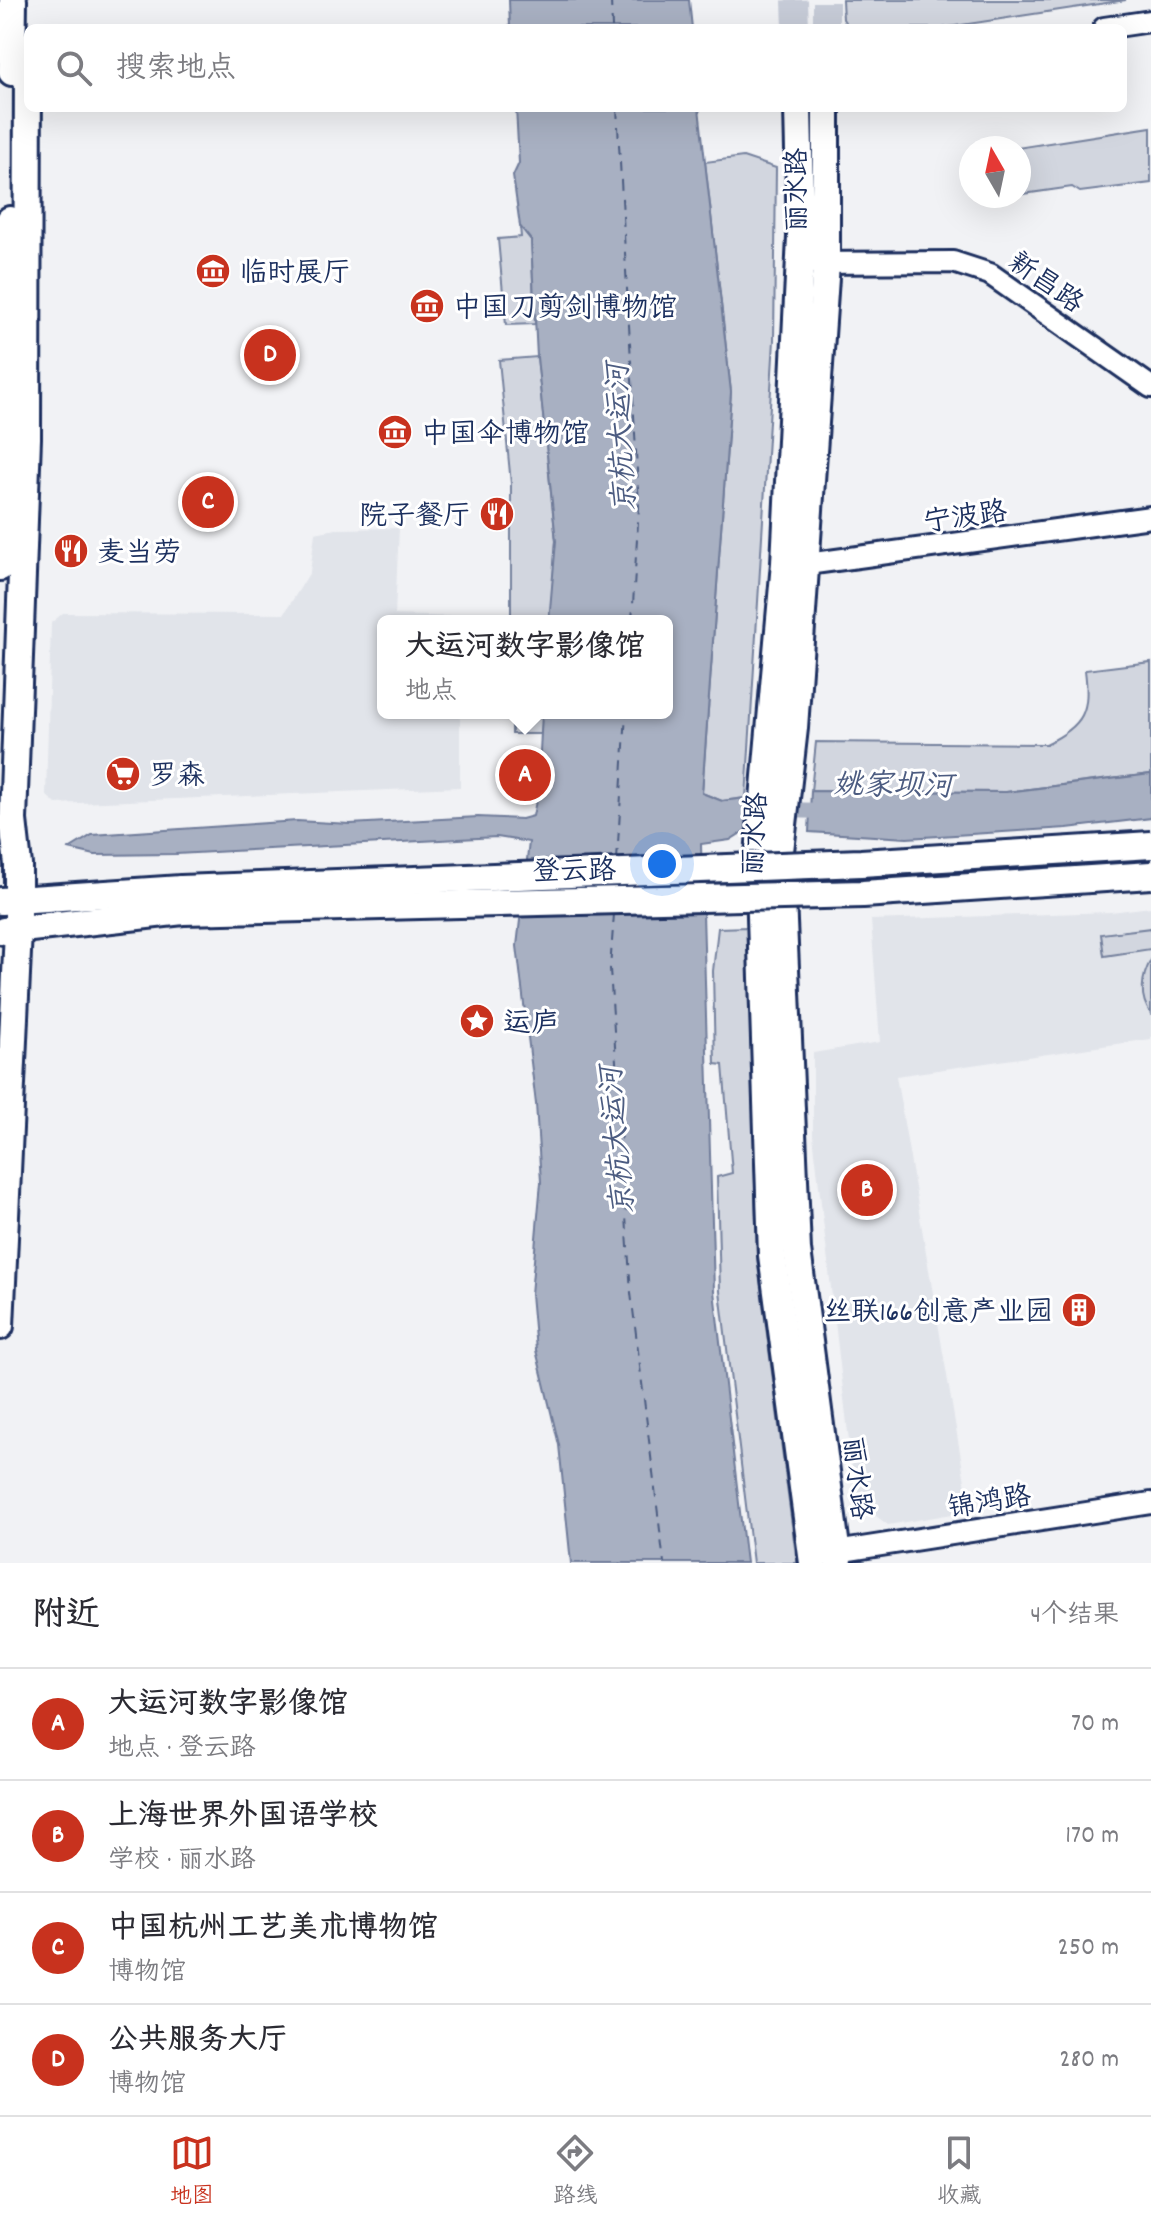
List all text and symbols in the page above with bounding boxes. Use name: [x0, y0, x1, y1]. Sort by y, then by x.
search box: [24, 24, 1127, 112]
icon: search: [52, 46, 96, 90]
text: 搜索地点: [116, 49, 236, 92]
north arrow: [959, 136, 1031, 208]
street label: 丽水路: [780, 148, 820, 232]
street label: 新昌路: [998, 245, 1090, 326]
museum icon: 临时展厅: [194, 252, 232, 290]
place label: 临时展厅: [239, 256, 351, 296]
museum icon: 中国刀剪剑博物馆: [408, 287, 446, 325]
place label: 中国刀剪剑博物馆: [453, 291, 677, 331]
pin: D: [244, 325, 296, 385]
water label: 京杭大运河: [599, 357, 650, 514]
museum icon: 中国伞博物馆: [376, 413, 414, 451]
place label: 中国伞博物馆: [421, 417, 589, 457]
pin: C: [182, 472, 234, 532]
street label: 宁波路: [921, 494, 1010, 546]
restaurant icon: 院子餐厅: [478, 495, 516, 533]
place label: 院子餐厅: [359, 499, 471, 539]
restaurant icon: 麦当劳: [52, 532, 90, 570]
place label: 麦当劳: [97, 536, 181, 576]
popup: [377, 615, 673, 719]
text: 大运河数字影像馆: [405, 628, 645, 671]
text: 地点: [405, 674, 457, 711]
pin: A: [499, 745, 551, 805]
supermarket icon: 罗森: [104, 755, 142, 793]
place label: 罗森: [149, 759, 205, 799]
water label: 姚家坝河: [833, 766, 958, 811]
street label: 丽水路: [736, 791, 780, 877]
your location: [642, 844, 682, 884]
street label: 登云路: [532, 853, 616, 895]
place icon: 运庐: [458, 1002, 496, 1040]
place label: 运庐: [503, 1006, 559, 1046]
water label: 京杭大运河: [592, 1059, 648, 1217]
pin: B: [841, 1160, 893, 1220]
building icon: 丝联166创意产业园: [1060, 1291, 1098, 1329]
place label: 丝联166创意产业园: [823, 1295, 1053, 1335]
street label: 丽水路: [829, 1434, 879, 1523]
street label: 锦鸿路: [945, 1479, 1034, 1531]
text: 附近: [32, 1593, 100, 1642]
text: 4个结果: [1030, 1598, 1119, 1635]
text: 大运河数字影像馆: [108, 1685, 348, 1728]
text: A: [51, 1706, 65, 1743]
text: 70 m: [1071, 1706, 1119, 1743]
text: 地点 · 登云路: [108, 1731, 256, 1768]
text: 上海世界外国语学校: [108, 1797, 378, 1840]
text: B: [52, 1818, 64, 1855]
text: 170 m: [1065, 1818, 1119, 1855]
text: 学校 · 丽水路: [108, 1843, 256, 1880]
text: 中国杭州工艺美术博物馆: [108, 1909, 438, 1952]
text: C: [52, 1930, 64, 1967]
text: 250 m: [1058, 1930, 1119, 1967]
text: 博物馆: [108, 1955, 186, 1992]
text: 公共服务大厅: [108, 2021, 288, 2064]
text: D: [51, 2042, 65, 2079]
text: 280 m: [1059, 2042, 1119, 2079]
text: 博物馆: [108, 2067, 186, 2104]
tab: 地图: [170, 2131, 214, 2213]
tab: 路线: [553, 2131, 597, 2213]
tab: 收藏: [937, 2131, 981, 2213]

